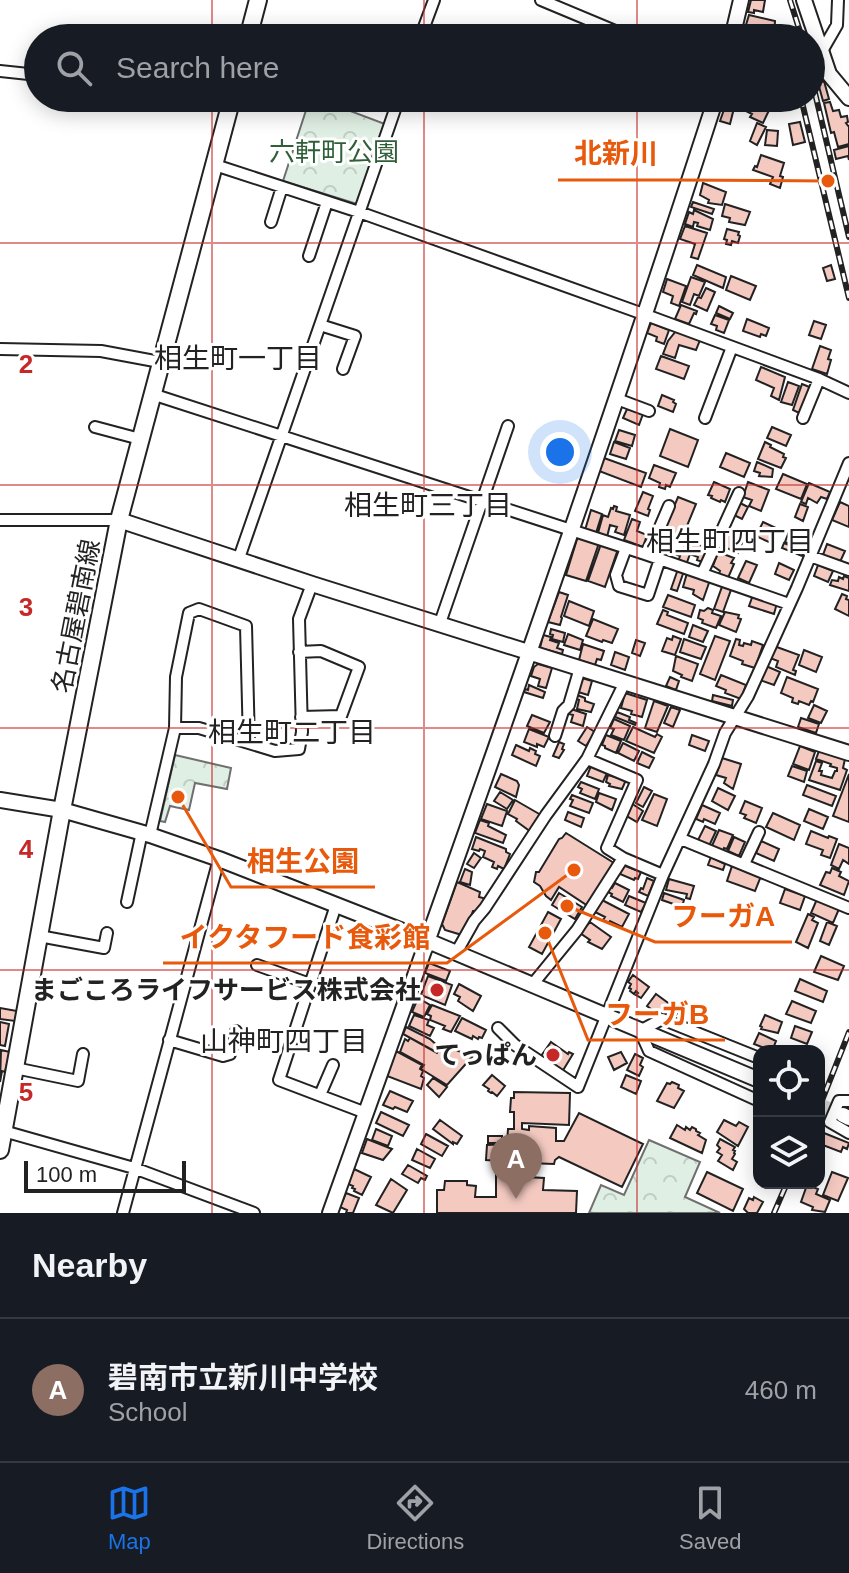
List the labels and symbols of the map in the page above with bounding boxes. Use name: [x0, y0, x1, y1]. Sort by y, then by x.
callout: 北新川: [558, 128, 674, 180]
park label: 六軒町公園: [269, 137, 399, 167]
text: 北新川: [574, 138, 658, 169]
district label: 相生町一丁目: [154, 343, 322, 374]
text: 2: [19, 349, 33, 379]
your location: [540, 432, 580, 472]
district label: 相生町三丁目: [344, 490, 512, 521]
district label: 相生町四丁目: [646, 526, 814, 557]
street label: 名古屋碧南線: [46, 537, 106, 695]
text: 3: [19, 592, 33, 622]
district label: 相生町二丁目: [208, 717, 376, 748]
text: 4: [19, 834, 34, 864]
callout: 相生公園: [231, 835, 375, 887]
text: 相生公園: [247, 846, 359, 877]
callout: フーガA: [655, 890, 792, 942]
text: フーガA: [671, 901, 775, 932]
callout: イクタフード食彩館: [163, 911, 447, 963]
text: イクタフード食彩館: [180, 922, 430, 953]
place label: まごころライフサービス株式会社: [31, 975, 421, 1005]
marker: まごころライフサービス株式会社: [428, 981, 446, 999]
callout: フーガB: [588, 988, 725, 1040]
text: フーガB: [605, 999, 709, 1030]
district label: 山神町四丁目: [200, 1026, 368, 1057]
place label: てっぱん: [435, 1040, 537, 1070]
marker: てっぱん: [544, 1046, 562, 1064]
text: 5: [19, 1077, 33, 1107]
pin: A: [490, 1133, 542, 1199]
scale bar: [24, 1157, 186, 1193]

